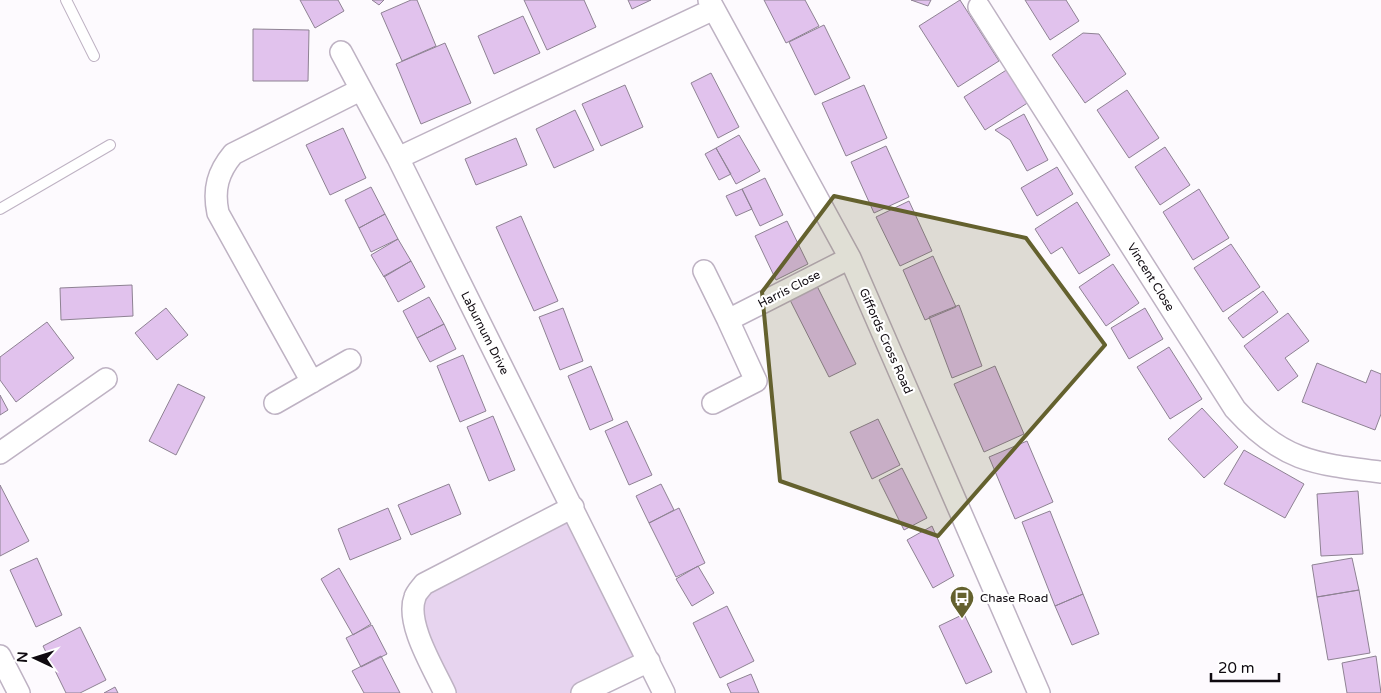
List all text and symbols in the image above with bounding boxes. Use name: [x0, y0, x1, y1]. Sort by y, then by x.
street label: Vincent Close: [1124, 240, 1178, 314]
street label: Harris Close: [756, 267, 823, 311]
street label: Giffords Cross Road: [856, 286, 916, 396]
street label: Laburnum Drive: [458, 289, 512, 377]
bus stop icon: Chase Road: [949, 585, 975, 619]
place label: Chase Road: [980, 591, 1048, 605]
north arrow: [10, 633, 60, 683]
scale bar: [1211, 650, 1278, 682]
text: N: [14, 651, 31, 663]
text: 20 m: [1218, 659, 1255, 677]

